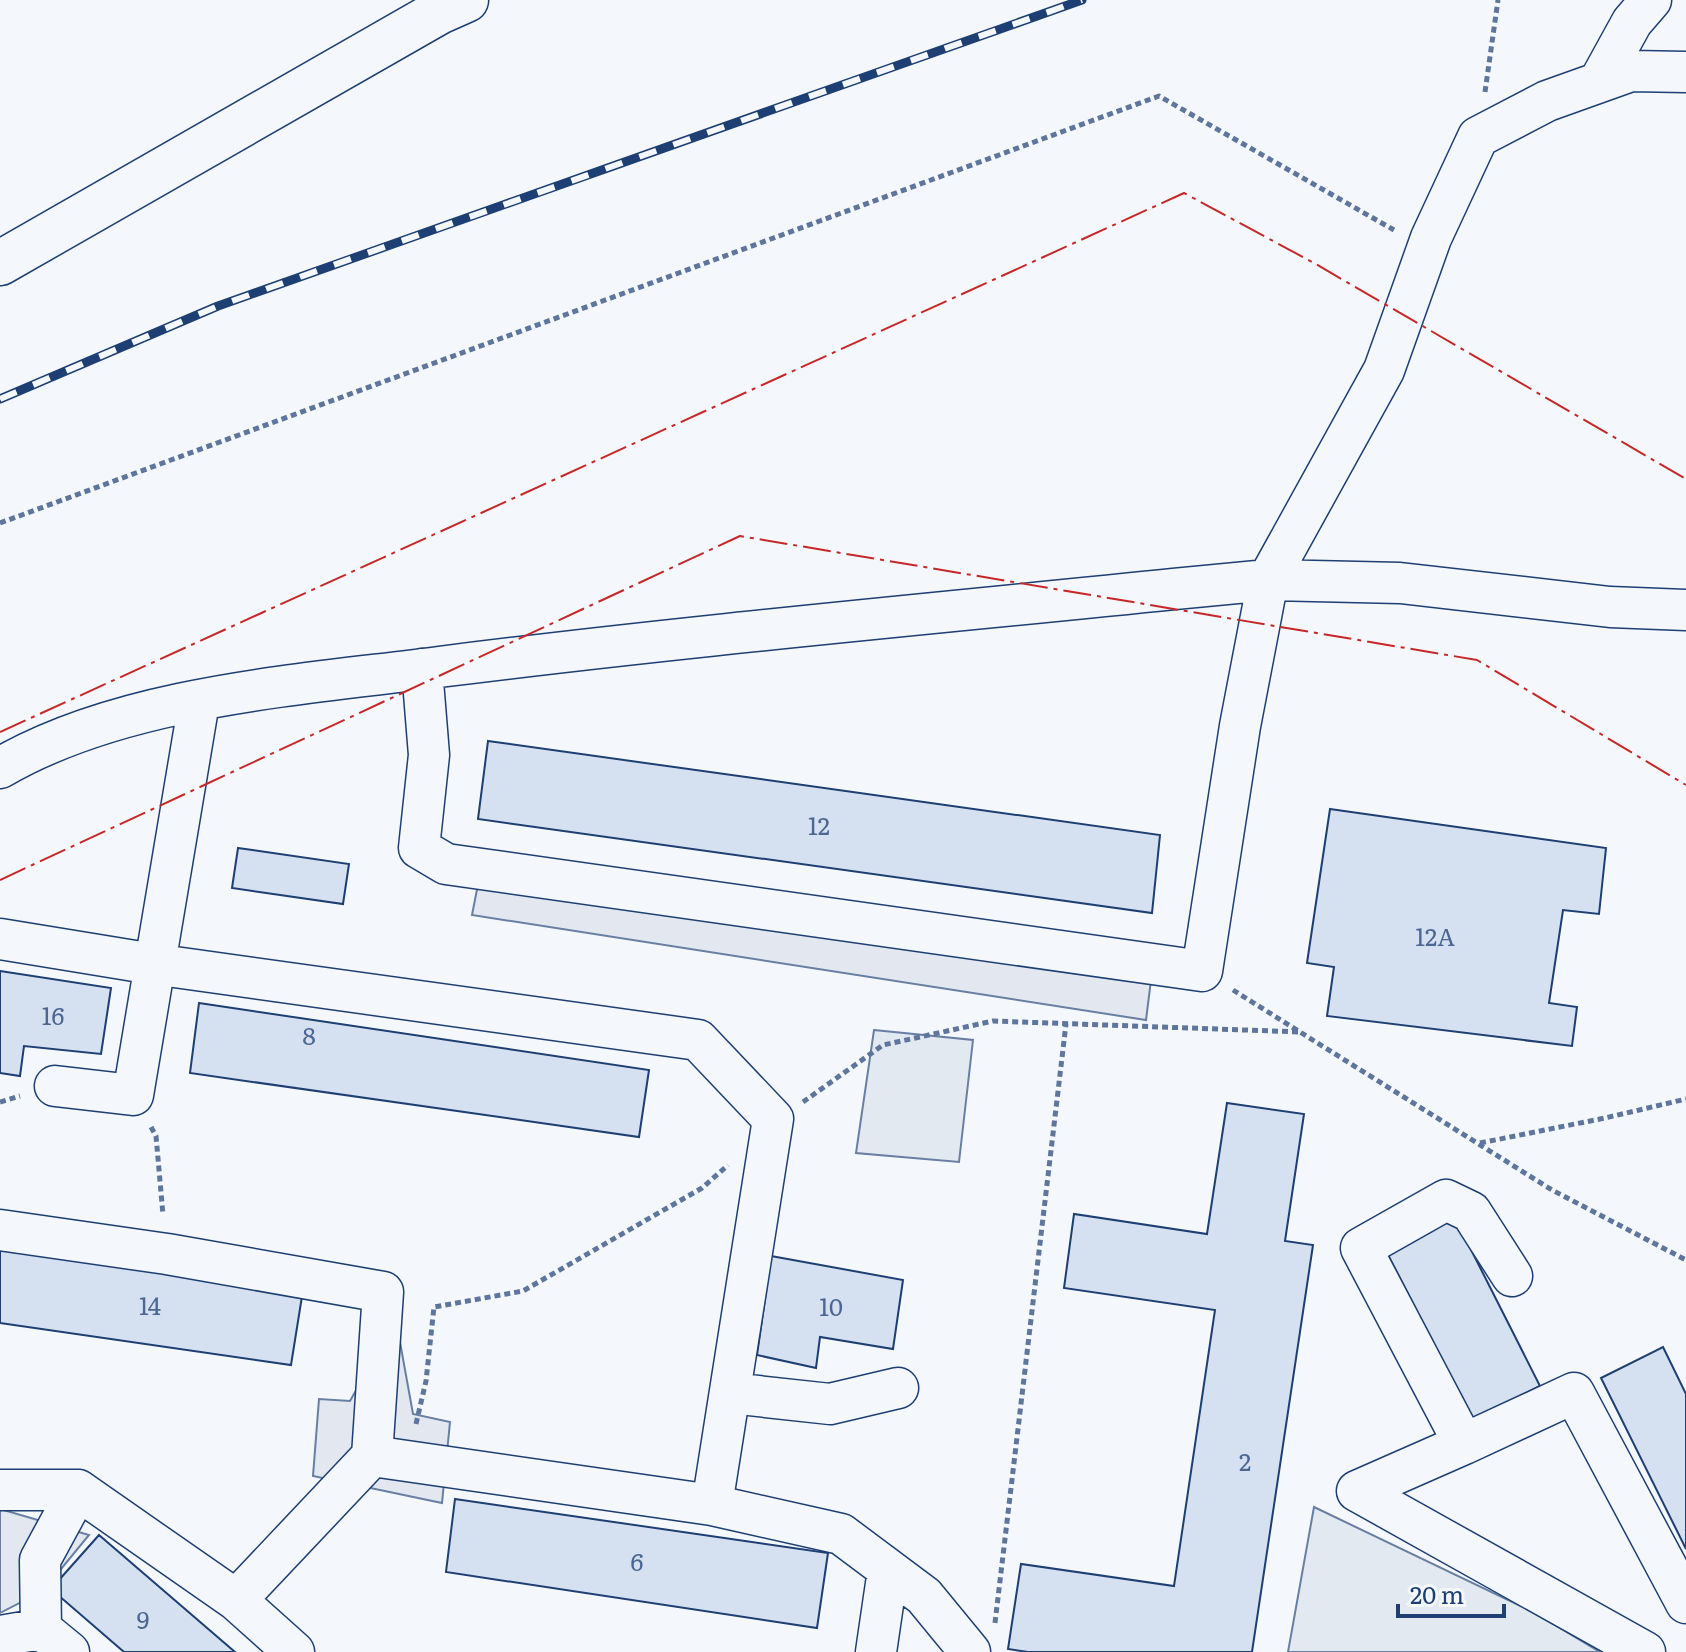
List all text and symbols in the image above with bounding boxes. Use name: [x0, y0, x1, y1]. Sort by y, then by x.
house number: 12: [808, 807, 830, 842]
house number: 12А: [1415, 918, 1455, 953]
house number: 16: [42, 997, 64, 1032]
house number: 8: [302, 1017, 316, 1052]
house number: 14: [139, 1287, 161, 1322]
house number: 10: [819, 1288, 843, 1323]
house number: 2: [1239, 1443, 1251, 1478]
house number: 6: [631, 1543, 644, 1578]
scale bar: [1398, 1568, 1504, 1618]
text: 20 m: [1410, 1576, 1464, 1611]
house number: 9: [137, 1601, 149, 1636]

